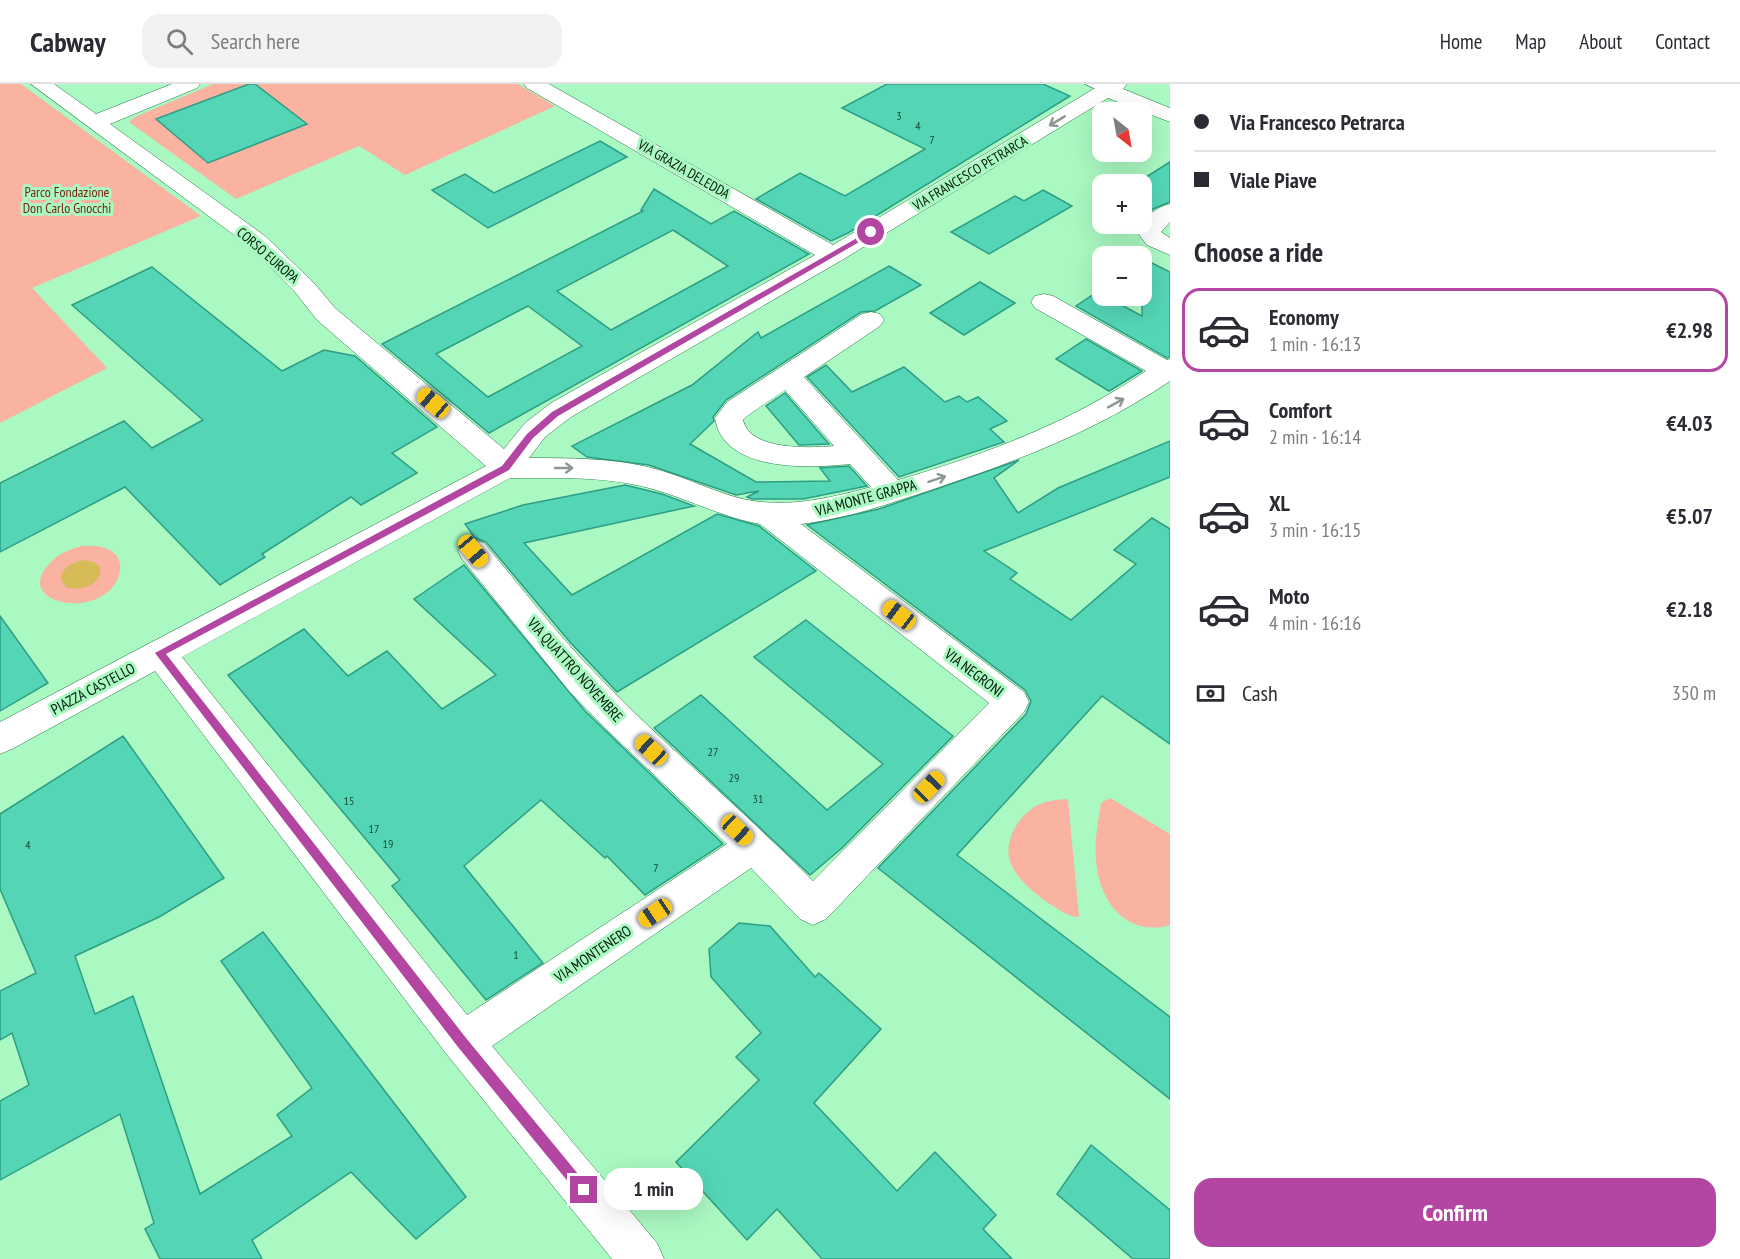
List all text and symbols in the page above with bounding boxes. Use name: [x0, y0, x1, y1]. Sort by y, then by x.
search box: [142, 14, 562, 68]
text: Cabway: [30, 23, 106, 60]
icon: search: [163, 25, 196, 58]
text: Search here: [211, 27, 300, 55]
text: Home: [1440, 28, 1482, 55]
text: Map: [1515, 28, 1546, 55]
text: About: [1579, 28, 1622, 55]
text: Contact: [1655, 28, 1710, 55]
north arrow: [1092, 102, 1152, 162]
map controls: [1092, 102, 1152, 306]
house number: 3: [896, 108, 902, 123]
text: Via Francesco Petrarca: [1230, 108, 1405, 136]
one-way arrow: [1049, 115, 1066, 127]
house number: 4: [915, 118, 921, 133]
street label: VIA FRANCESCO PETRARCA: [908, 131, 1031, 215]
house number: 7: [929, 132, 935, 147]
street label: VIA GRAZIA DELEDDA: [634, 135, 734, 203]
text: Viale Piave: [1230, 166, 1317, 194]
button: +: [1092, 174, 1152, 234]
park label: Parco Fondazione Don Carlo Gnocchi: [23, 183, 111, 217]
route start: [857, 218, 884, 245]
street label: CORSO EUROPA: [233, 223, 303, 287]
text: Choose a ride: [1194, 235, 1323, 269]
button: −: [1092, 246, 1152, 306]
icon: car: [1197, 303, 1251, 357]
text: Economy: [1269, 303, 1339, 331]
text: €2.98: [1666, 316, 1713, 344]
text: 1 min · 16:13: [1269, 331, 1361, 357]
car: [413, 385, 453, 421]
icon: car: [1197, 396, 1251, 450]
text: Comfort: [1269, 396, 1332, 424]
one-way arrow: [1107, 397, 1124, 409]
text: €4.03: [1666, 409, 1713, 437]
text: 2 min · 16:14: [1269, 424, 1361, 450]
one-way arrow: [553, 462, 573, 474]
one-way arrow: [927, 473, 946, 484]
street label: VIA MONTE GRAPPA: [812, 475, 919, 520]
icon: car: [1197, 489, 1251, 543]
text: XL: [1269, 489, 1290, 517]
text: €5.07: [1666, 502, 1713, 530]
text: 3 min · 16:15: [1269, 517, 1361, 543]
car: [455, 531, 491, 571]
icon: car: [1197, 582, 1251, 636]
text: Moto: [1269, 582, 1310, 610]
text: €2.18: [1666, 595, 1713, 623]
car: [879, 597, 919, 633]
text: 4 min · 16:16: [1269, 610, 1361, 636]
street label: VIA QUATTRO NOVEMBRE: [523, 613, 627, 726]
street label: VIA NEGRONI: [940, 644, 1007, 701]
street label: PIAZZA CASTELLO: [47, 658, 138, 719]
icon: cash: [1194, 677, 1227, 710]
text: Cash: [1242, 679, 1278, 707]
text: 350 m: [1672, 680, 1716, 706]
car: [632, 731, 670, 769]
house number: 27: [708, 744, 718, 759]
car: [910, 768, 948, 806]
house number: 29: [729, 770, 739, 785]
house number: 31: [753, 791, 763, 806]
house number: 15: [344, 793, 354, 808]
car: [718, 811, 756, 849]
house number: 17: [369, 821, 379, 836]
house number: 19: [383, 836, 393, 851]
house number: 4: [25, 837, 31, 852]
house number: 7: [653, 860, 659, 875]
car: [635, 895, 675, 931]
street label: VIA MONTENERO: [550, 921, 635, 987]
house number: 1: [513, 947, 519, 962]
callout: 1 min: [605, 1169, 704, 1211]
route end: [570, 1176, 597, 1203]
text: 1 min: [633, 1176, 674, 1202]
button: Confirm: [1194, 1178, 1716, 1247]

